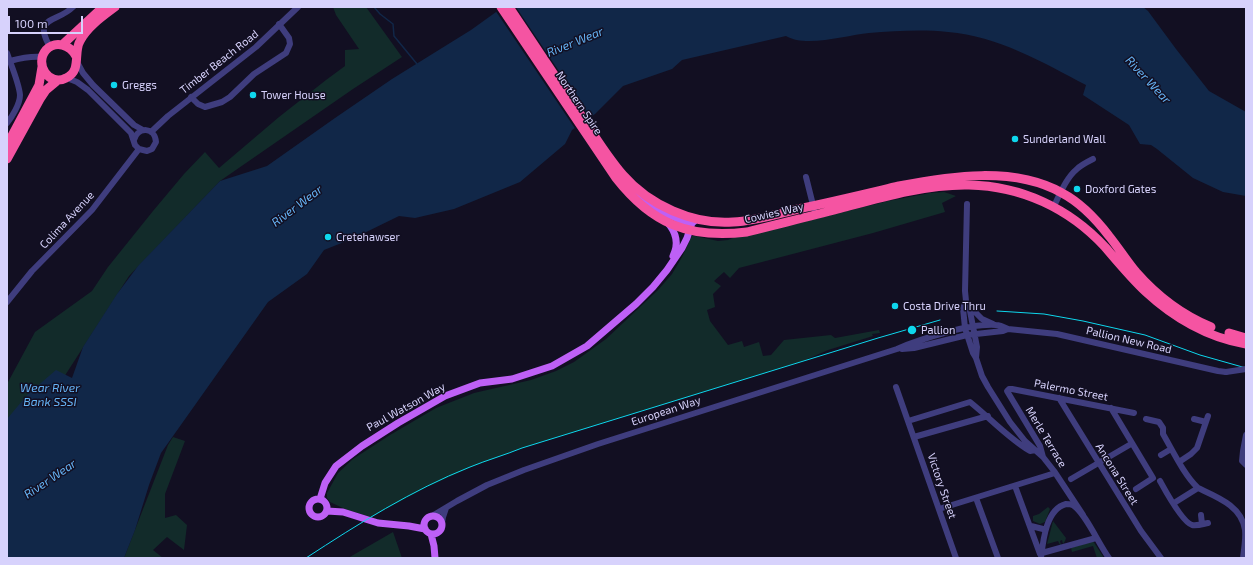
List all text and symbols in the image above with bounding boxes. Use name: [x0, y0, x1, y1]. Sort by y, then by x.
scale bar: [10, 8, 85, 34]
text: 100 m: [15, 16, 47, 30]
water label: River Wear: [545, 24, 605, 60]
street label: Timber Beach Road: [177, 27, 261, 97]
water label: River Wear: [1122, 53, 1174, 107]
street label: Northern Spire: [553, 69, 605, 137]
place label: Greggs: [122, 78, 157, 92]
marker: Greggs: [109, 80, 119, 90]
place label: Tower House: [261, 88, 326, 102]
marker: Tower House: [248, 90, 258, 100]
place label: Sunderland Wall: [1023, 132, 1106, 146]
marker: Sunderland Wall: [1010, 134, 1020, 144]
water label: River Wear: [269, 182, 325, 230]
place label: Doxford Gates: [1085, 182, 1156, 196]
marker: Doxford Gates: [1072, 184, 1082, 194]
street label: Colima Avenue: [37, 189, 97, 251]
street label: Cowies Way: [743, 200, 805, 226]
place label: Cretehawser: [336, 230, 400, 244]
marker: Cretehawser: [323, 232, 333, 242]
place label: Costa Drive Thru: [903, 299, 986, 313]
marker: Costa Drive Thru: [890, 301, 900, 311]
place label: Pallion: [921, 323, 955, 337]
marker: Pallion: [906, 324, 918, 336]
street label: Pallion New Road: [1085, 324, 1173, 356]
street label: Palermo Street: [1033, 376, 1109, 404]
street label: Paul Watson Way: [364, 380, 448, 434]
water label: Wear River Bank SSSI: [20, 381, 80, 409]
street label: European Way: [630, 394, 702, 428]
street label: Merle Terrace: [1023, 404, 1069, 470]
street label: Ancona Street: [1093, 441, 1141, 507]
street label: Victory Street: [925, 451, 959, 521]
water label: River Wear: [21, 456, 79, 502]

